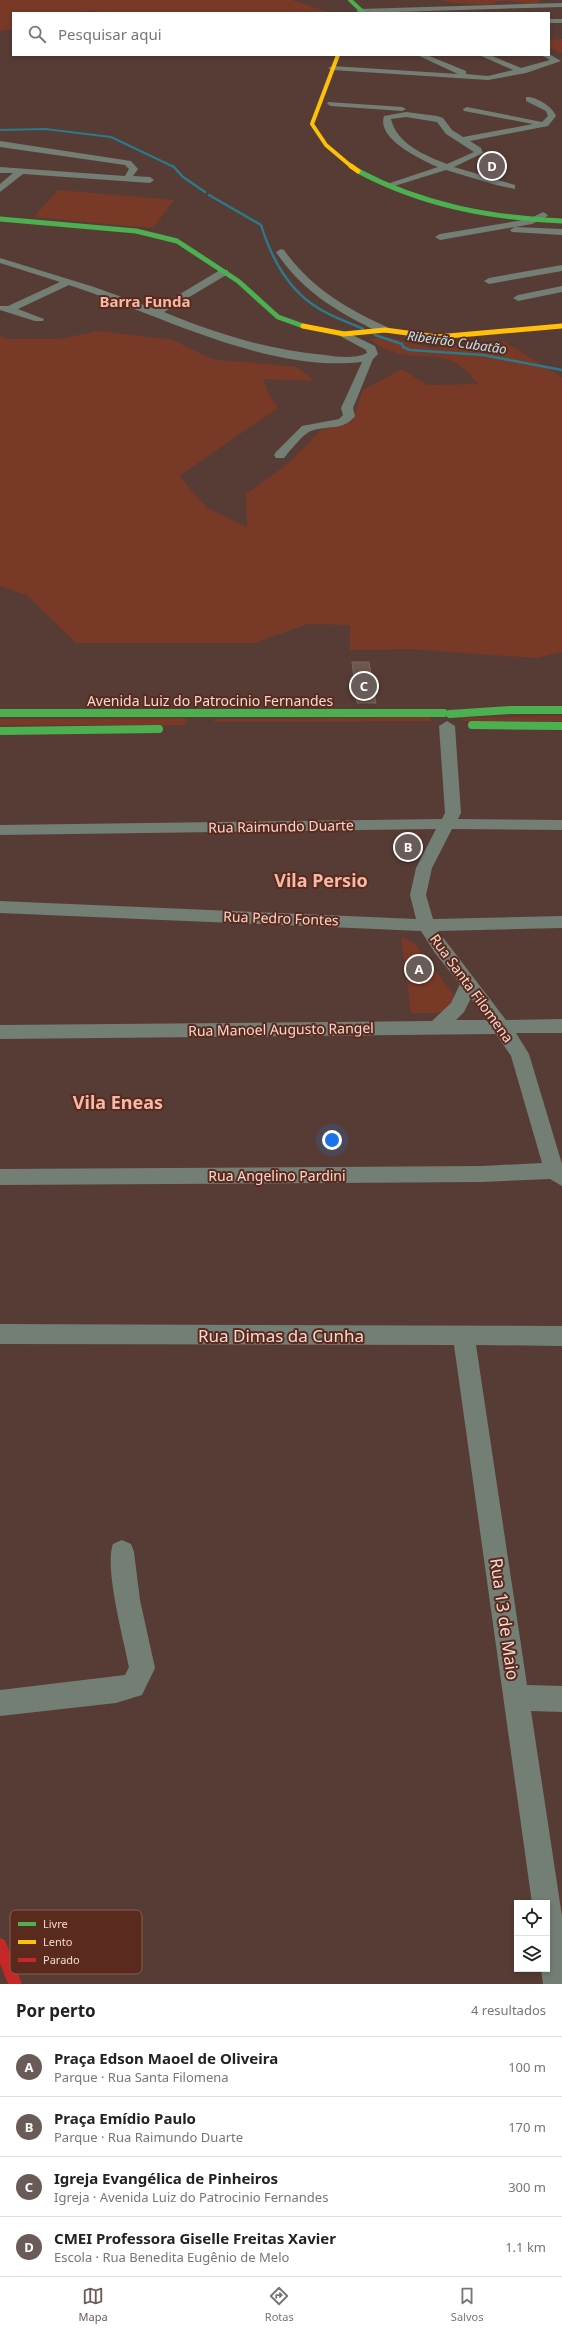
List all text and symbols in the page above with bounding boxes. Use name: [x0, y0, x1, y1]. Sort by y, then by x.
search box: [12, 12, 550, 56]
icon: search: [26, 23, 48, 45]
text: Pesquisar aqui: [58, 24, 162, 44]
pin: D: [479, 151, 505, 181]
district label: Barra Funda: [99, 291, 191, 311]
water label: Ribeirão Cubatão: [406, 326, 508, 358]
pin: C: [351, 671, 377, 701]
street label: Avenida Luiz do Patrocinio Fernandes: [87, 691, 333, 710]
street label: Rua Raimundo Duarte: [208, 815, 354, 837]
pin: B: [395, 832, 421, 862]
district label: Vila Persio: [274, 868, 368, 892]
street label: Rua Pedro Fontes: [223, 906, 339, 930]
street label: Rua Santa Filomena: [426, 930, 518, 1046]
pin: A: [406, 954, 432, 984]
street label: Rua Manoel Augusto Rangel: [188, 1018, 374, 1040]
district label: Vila Eneas: [73, 1090, 163, 1114]
your location: [322, 1130, 342, 1150]
street label: Rua Angelino Pardini: [208, 1166, 346, 1185]
street label: Rua Dimas da Cunha: [198, 1324, 364, 1347]
street label: Rua 13 de Maio: [485, 1556, 525, 1682]
map controls: [514, 1900, 550, 1972]
button: locate: [514, 1900, 550, 1936]
legend: [10, 1910, 142, 1974]
text: Livre: [43, 1916, 68, 1931]
text: Lento: [43, 1934, 73, 1949]
button: layers: [514, 1936, 550, 1972]
text: Parado: [43, 1952, 80, 1967]
text: Por perto: [16, 1999, 96, 2022]
text: 4 resultados: [471, 2001, 546, 2019]
text: Praça Edson Maoel de Oliveira: [54, 2048, 278, 2068]
text: A: [25, 2058, 34, 2076]
text: 100 m: [508, 2058, 546, 2076]
text: Parque · Rua Santa Filomena: [54, 2068, 229, 2086]
text: Praça Emídio Paulo: [54, 2108, 196, 2128]
text: B: [25, 2118, 33, 2136]
text: 170 m: [508, 2118, 546, 2136]
text: Parque · Rua Raimundo Duarte: [54, 2128, 243, 2146]
text: Igreja Evangélica de Pinheiros: [54, 2168, 278, 2188]
text: C: [25, 2178, 33, 2196]
text: 300 m: [508, 2178, 546, 2196]
text: Igreja · Avenida Luiz do Patrocinio Fernandes: [54, 2188, 328, 2206]
text: CMEI Professora Giselle Freitas Xavier: [54, 2228, 336, 2248]
text: D: [24, 2238, 34, 2256]
text: 1.1 km: [505, 2238, 546, 2256]
text: Escola · Rua Benedita Eugênio de Melo: [54, 2248, 289, 2266]
tab: Mapa: [79, 2285, 108, 2324]
tab: Rotas: [265, 2285, 294, 2324]
tab: Salvos: [451, 2285, 483, 2324]

